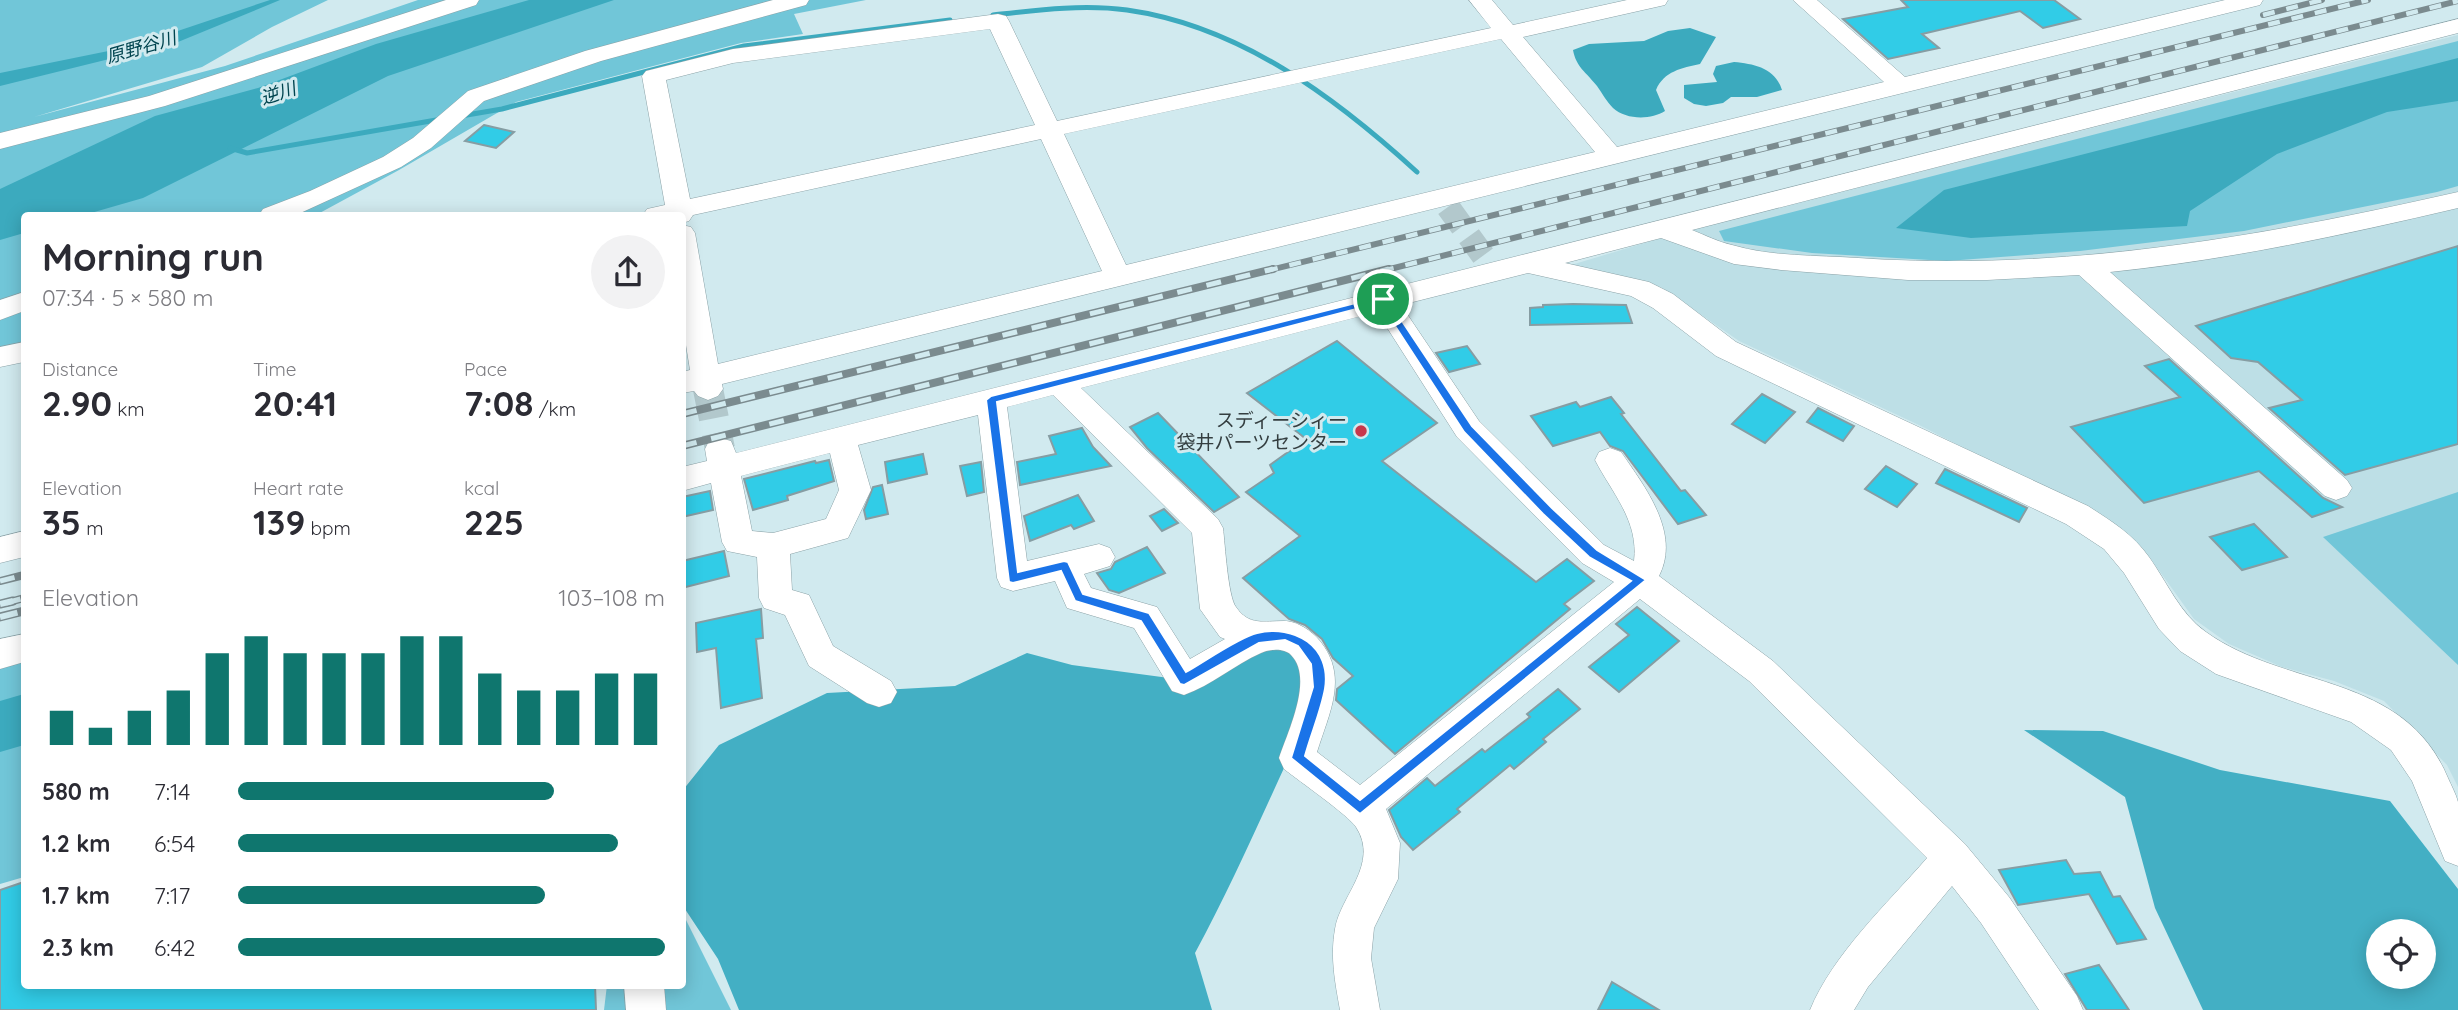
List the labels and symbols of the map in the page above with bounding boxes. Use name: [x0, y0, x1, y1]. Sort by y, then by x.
water label: 原野谷川: [103, 25, 181, 68]
water label: 逆川: [257, 76, 301, 109]
pin: [1353, 269, 1413, 329]
place label: スディーシィー 袋井パーツセンター: [1176, 408, 1347, 454]
marker: スディーシィー 袋井パーツセンター: [1353, 423, 1369, 439]

